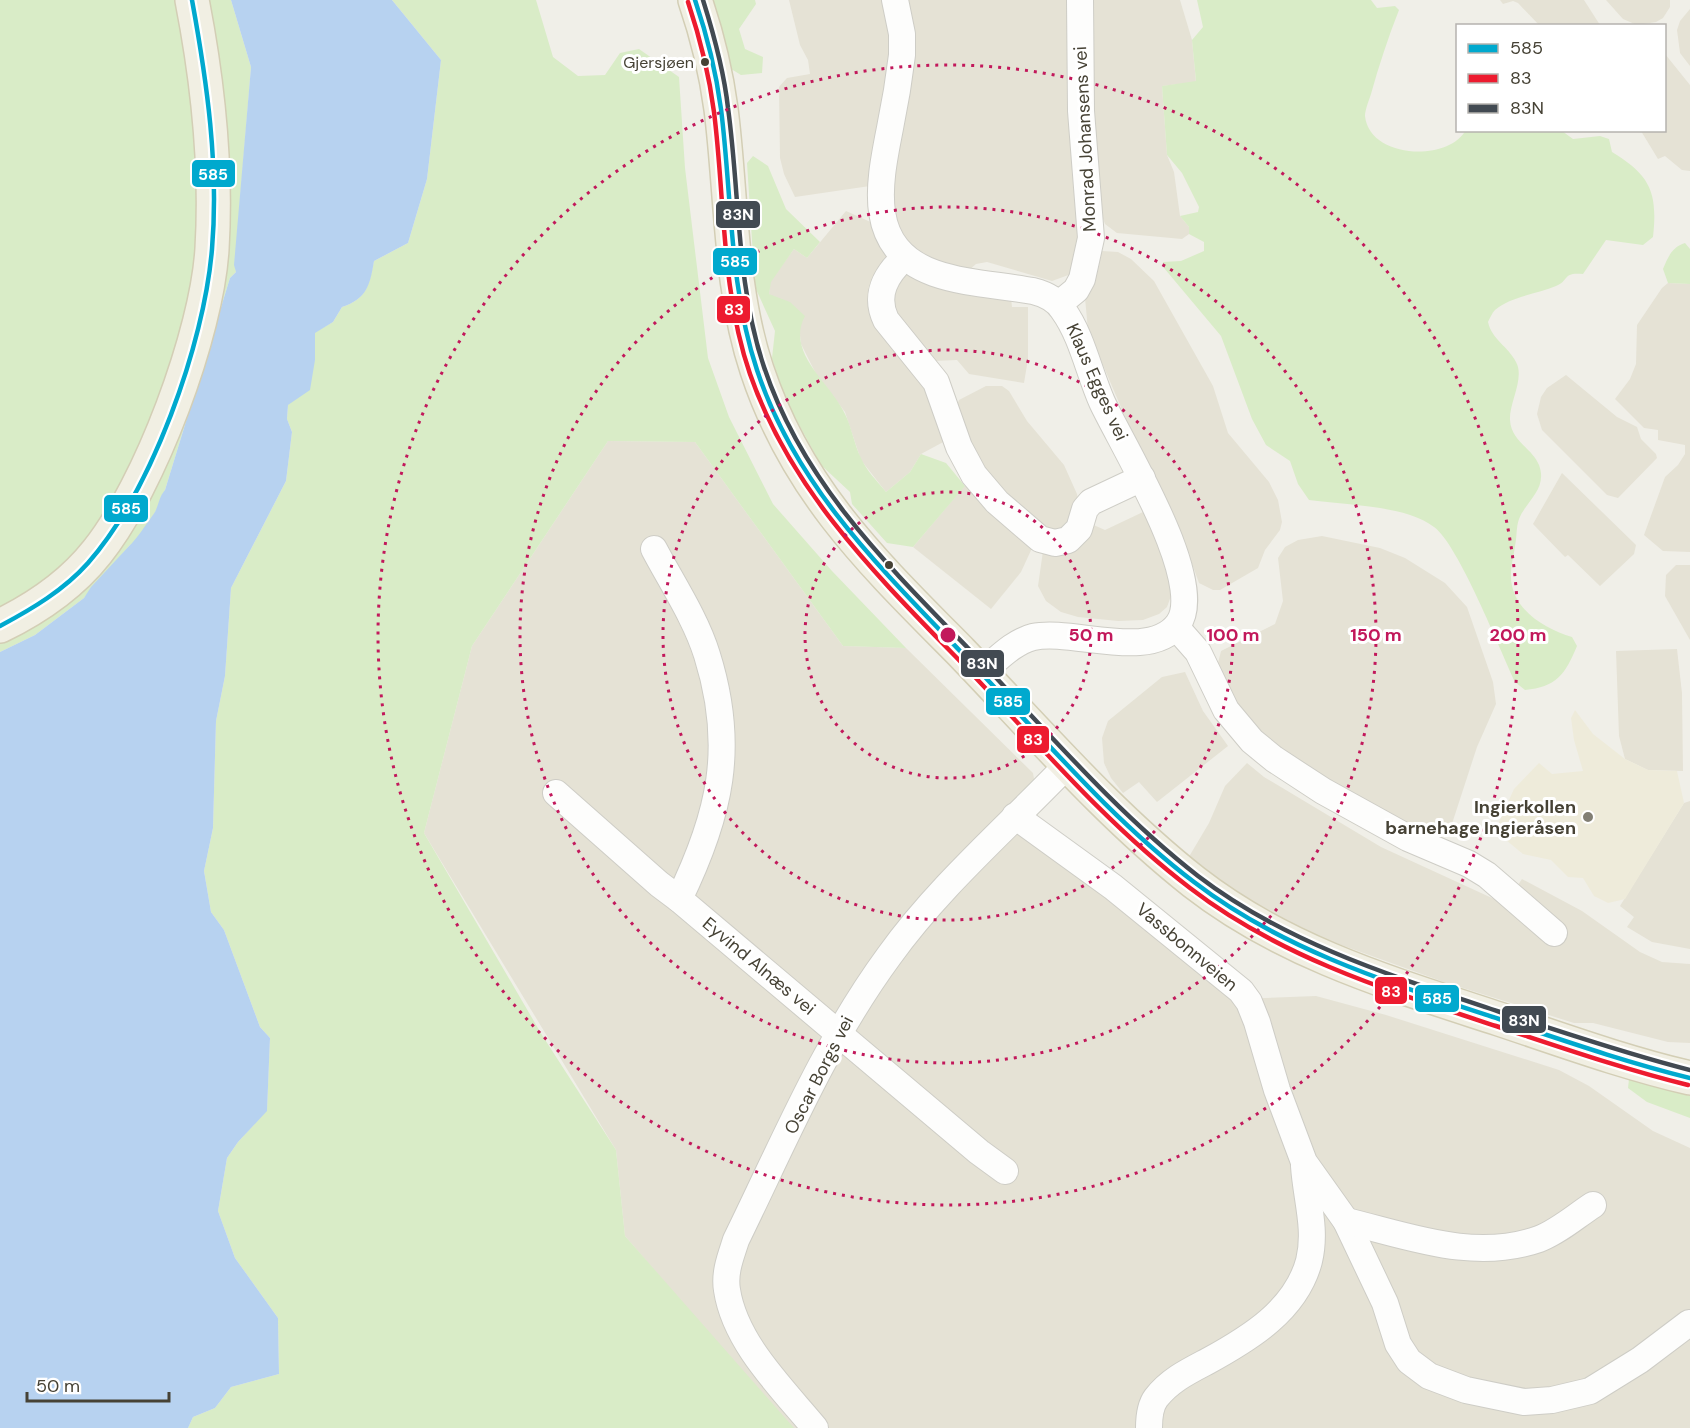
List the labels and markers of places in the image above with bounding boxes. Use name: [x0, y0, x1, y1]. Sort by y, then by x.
place label: Gjersjøen: [623, 52, 694, 73]
marker: Gjersjøen: [699, 56, 711, 68]
unlabelled marker: [883, 559, 895, 571]
centre of rings: [938, 625, 958, 645]
place label: Ingierkollen barnehage Ingieråsen: [1385, 795, 1576, 840]
marker: Ingierkollen barnehage Ingieråsen: [1581, 810, 1595, 824]

